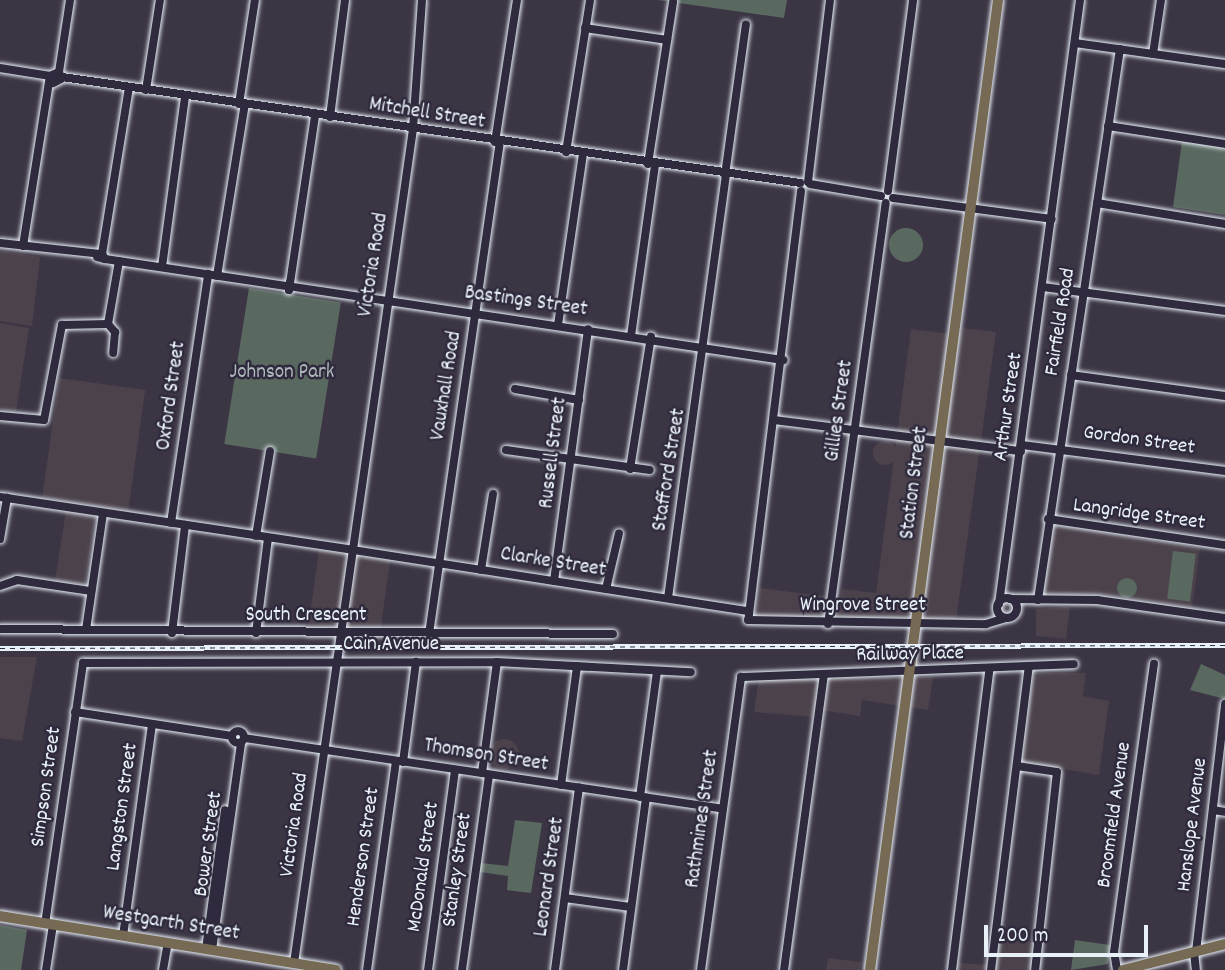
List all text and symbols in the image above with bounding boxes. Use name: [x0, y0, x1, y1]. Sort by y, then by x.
street label: Mitchell Street: [367, 92, 487, 136]
street label: Victoria Road: [353, 211, 395, 319]
street label: Fairfield Road: [1040, 266, 1082, 378]
street label: Bastings Street: [463, 281, 589, 323]
street label: Vauxhall Road: [426, 330, 468, 442]
street label: Oxford Street: [152, 340, 192, 452]
street label: Arthur Street: [989, 351, 1029, 463]
street label: Gillies Street: [820, 359, 860, 463]
park label: Johnson Park: [230, 360, 334, 386]
street label: Russell Street: [535, 396, 573, 510]
street label: Stafford Street: [648, 407, 692, 533]
street label: Gordon Street: [1082, 421, 1196, 461]
street label: Station Street: [896, 425, 934, 541]
street label: Langridge Street: [1071, 493, 1207, 537]
street label: Clarke Street: [498, 542, 608, 584]
street label: Wingrove Street: [800, 593, 926, 619]
street label: South Crescent: [245, 603, 367, 629]
street label: Cain Avenue: [343, 632, 439, 658]
street label: Railway Place: [856, 641, 964, 669]
street label: Simpson Street: [26, 725, 68, 849]
street label: Thomson Street: [422, 734, 550, 778]
street label: Langston Street: [102, 741, 144, 873]
street label: Broomfield Avenue: [1092, 741, 1138, 889]
street label: Rathmines Street: [681, 748, 725, 890]
street label: Hanslope Avenue: [1172, 757, 1214, 893]
street label: Victoria Road: [275, 771, 315, 879]
street label: Henderson Street: [342, 786, 386, 928]
street label: Bower Street: [189, 790, 229, 898]
street label: McDonald Street: [402, 800, 446, 934]
street label: Stanley Street: [438, 811, 478, 929]
street label: Leonard Street: [529, 816, 571, 938]
street label: Westgarth Street: [101, 901, 241, 947]
scale bar: [987, 911, 1152, 955]
text: 200 m: [997, 922, 1048, 952]

